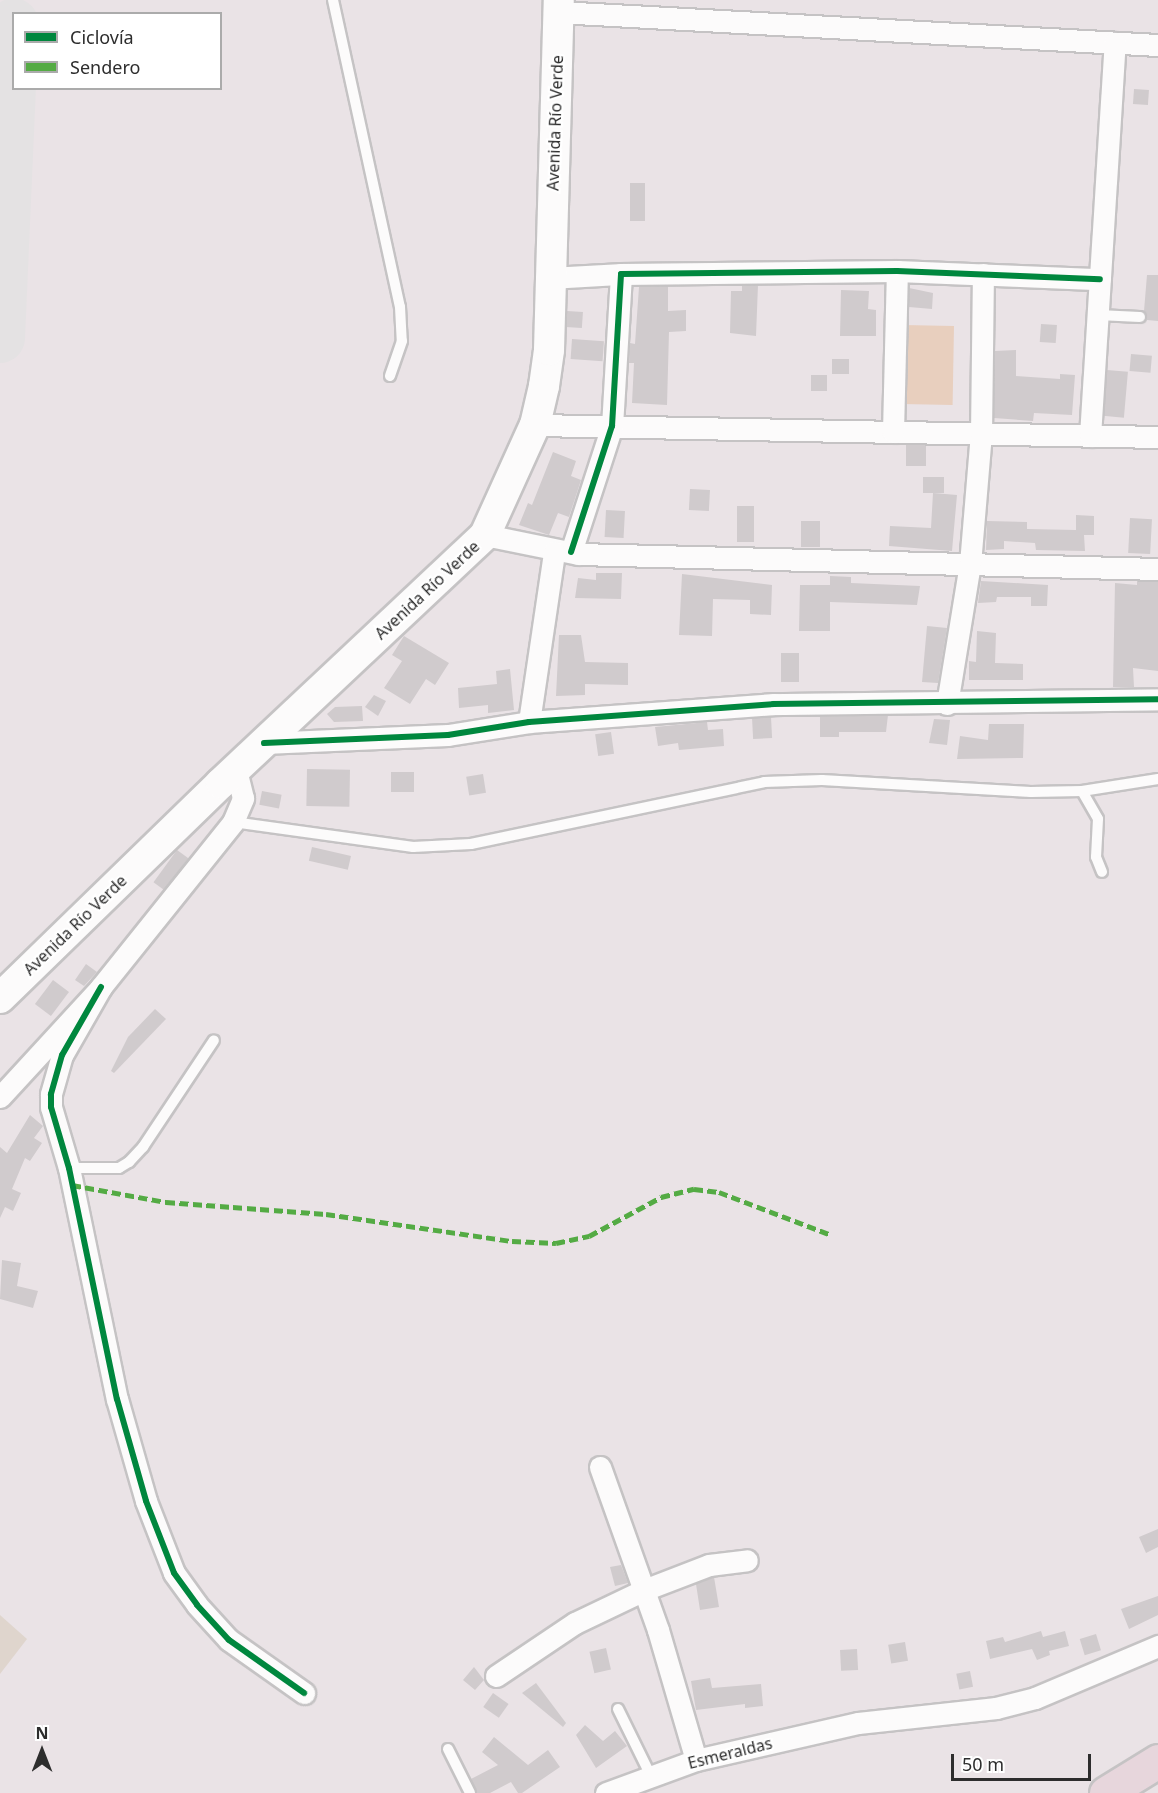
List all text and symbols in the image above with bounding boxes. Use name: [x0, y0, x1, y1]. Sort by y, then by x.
legend: [12, 12, 222, 90]
text: Ciclovía: [70, 25, 134, 49]
text: Sendero: [70, 55, 140, 79]
street label: Avenida Río Verde: [543, 55, 567, 191]
street label: Avenida Río Verde: [371, 537, 483, 643]
street label: Avenida Río Verde: [20, 871, 130, 979]
north arrow: [12, 1721, 72, 1781]
text: N: [35, 1722, 49, 1744]
street label: Esmeraldas: [686, 1733, 774, 1773]
scale bar: [954, 1742, 1094, 1780]
text: 50 m: [962, 1752, 1004, 1776]

